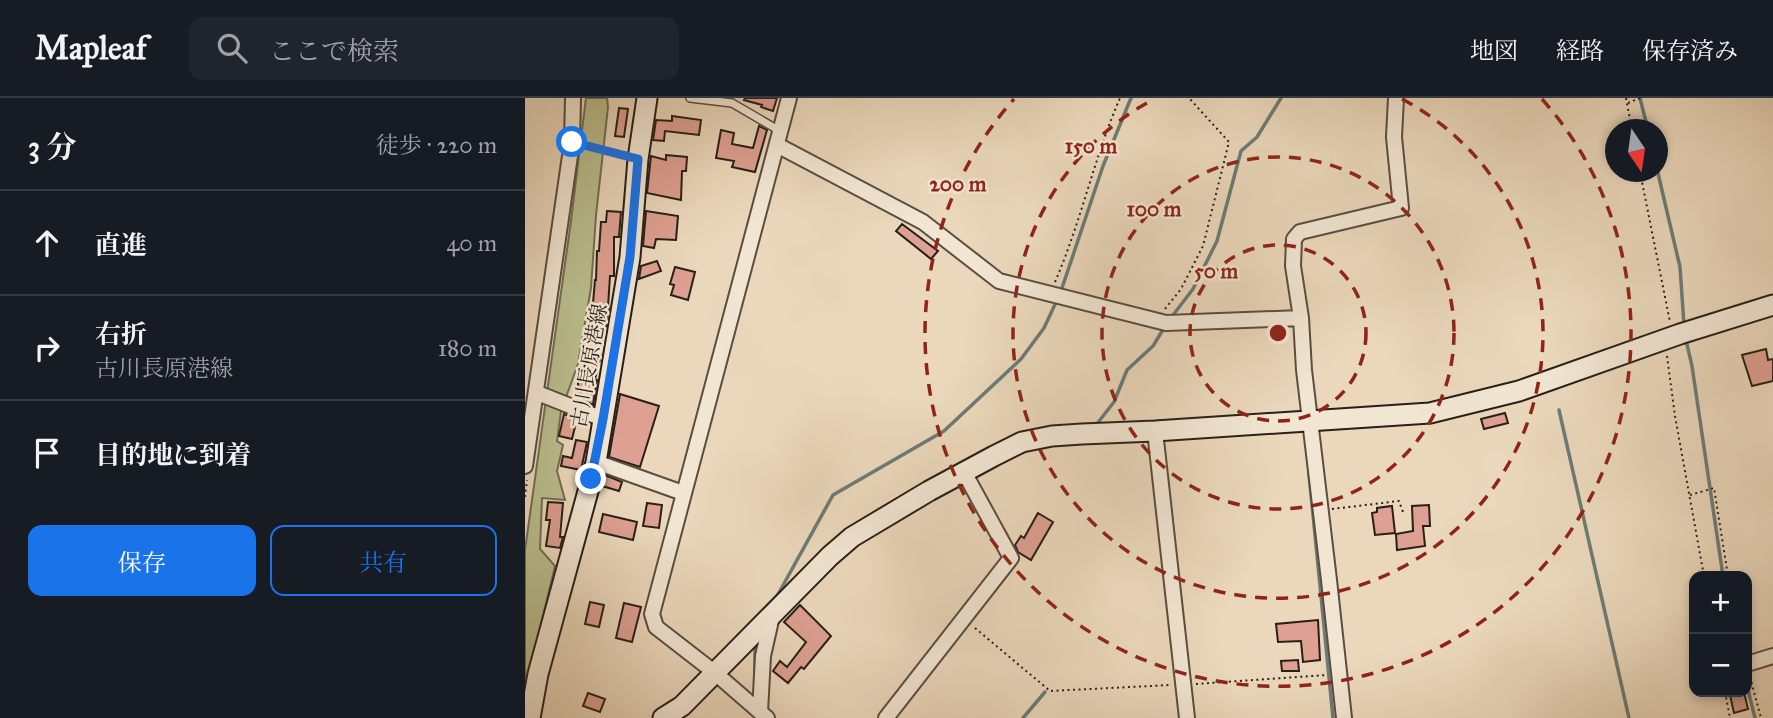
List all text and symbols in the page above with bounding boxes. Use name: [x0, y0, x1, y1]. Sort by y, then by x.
search box: [189, 17, 679, 80]
text: Mapleaf: [35, 28, 147, 68]
icon: search: [213, 29, 251, 67]
text: ここで検索: [269, 35, 399, 67]
text: 地図: [1470, 36, 1518, 66]
text: 経路: [1556, 36, 1604, 66]
text: 保存済み: [1642, 36, 1738, 66]
north arrow: [1605, 119, 1668, 182]
route start: [556, 126, 587, 157]
text: 3 分: [28, 129, 76, 165]
text: 徒歩 · 220 m: [376, 131, 497, 159]
text: 150 m: [1065, 133, 1117, 159]
text: 200 m: [930, 171, 987, 197]
text: 100 m: [1127, 196, 1182, 222]
icon: ahead: [28, 224, 66, 262]
text: 直進: [95, 229, 147, 261]
text: 40 m: [447, 229, 497, 257]
text: 50 m: [1194, 258, 1238, 284]
street label: 古川長原港線: [565, 302, 613, 430]
text: 右折: [95, 318, 147, 350]
centre of rings: [1266, 321, 1290, 345]
icon: right: [28, 329, 66, 367]
text: 180 m: [438, 334, 497, 362]
text: 古川長原港線: [95, 354, 233, 382]
icon: arrive: [28, 434, 66, 472]
text: 目的地に到着: [95, 439, 251, 471]
route end: [575, 463, 606, 494]
button: 保存: [28, 525, 256, 596]
button: 共有: [270, 525, 497, 596]
map controls: [1689, 571, 1752, 697]
button: +: [1689, 571, 1752, 634]
button: −: [1689, 634, 1752, 697]

